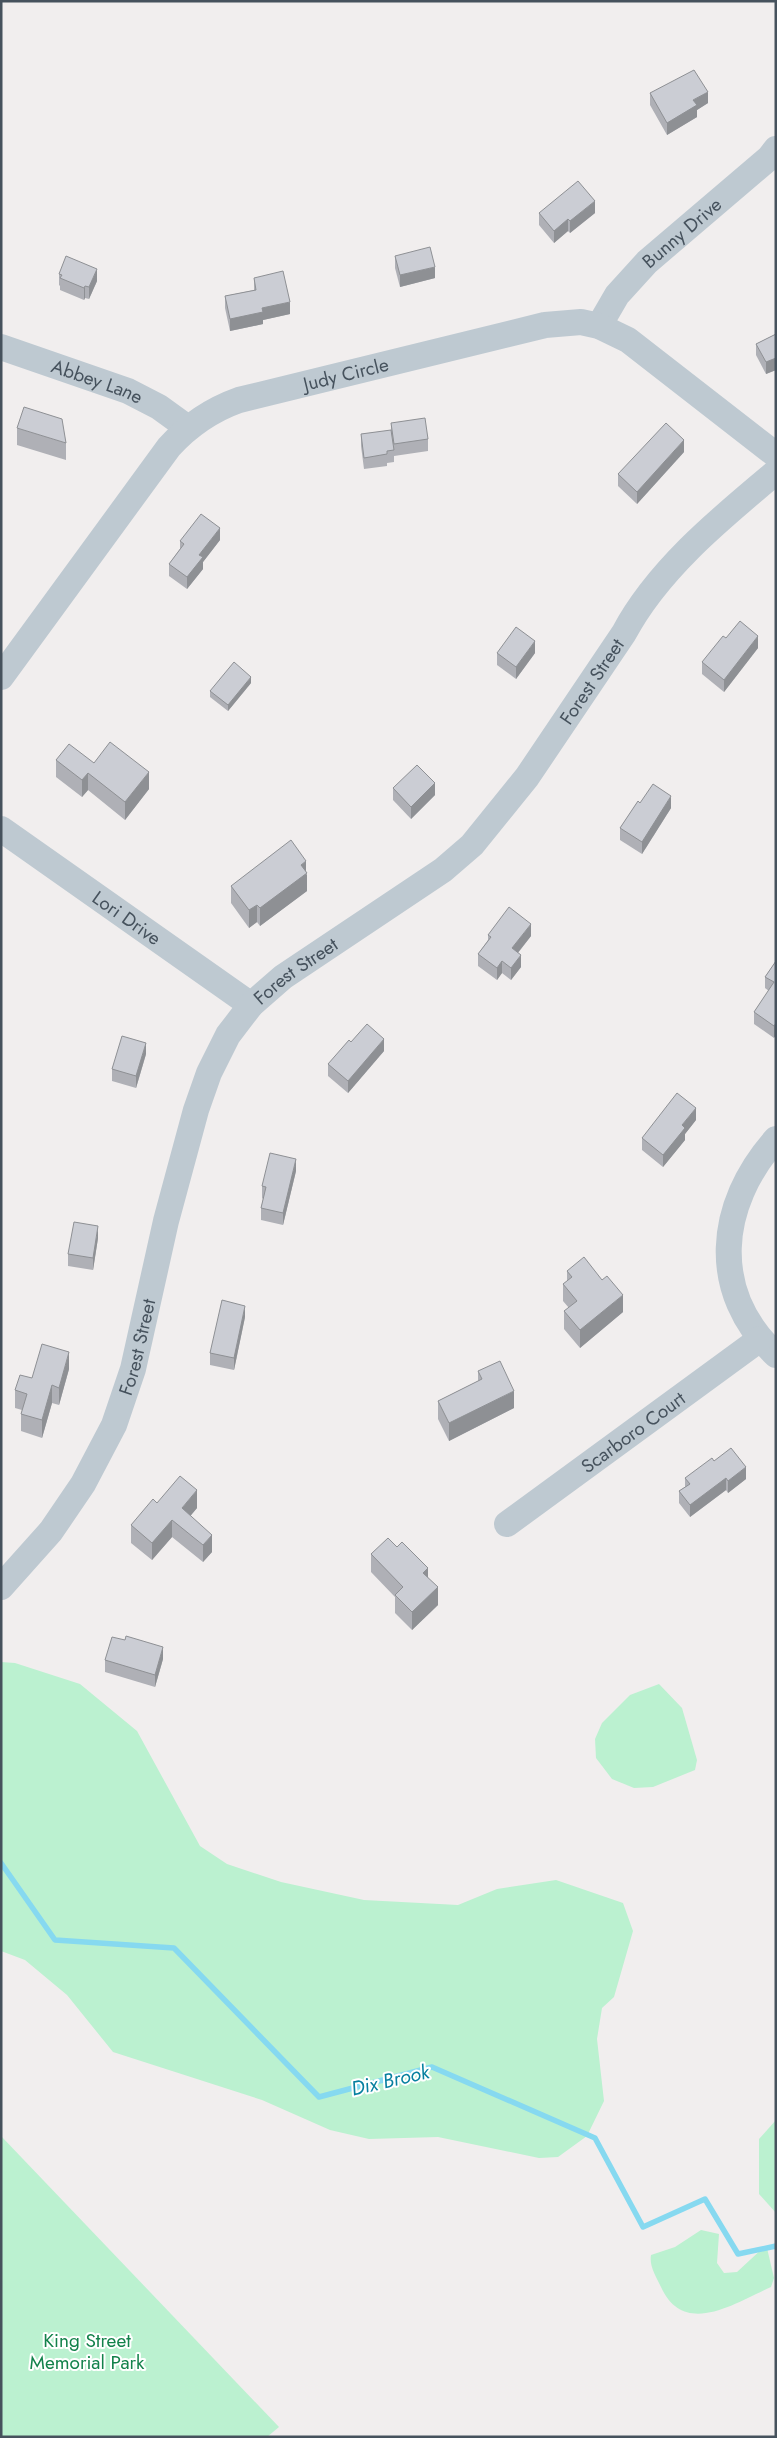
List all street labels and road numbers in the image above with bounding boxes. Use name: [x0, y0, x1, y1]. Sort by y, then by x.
street label: Bunny Drive: [636, 191, 728, 275]
street label: Judy Circle: [298, 351, 392, 398]
street label: Abbey Lane: [48, 353, 148, 411]
street label: Forest Street: [553, 633, 631, 730]
street label: Lori Drive: [87, 884, 167, 952]
street label: Forest Street: [248, 931, 343, 1011]
street label: Forest Street: [112, 1296, 162, 1399]
street label: Scarboro Court: [576, 1385, 691, 1480]

